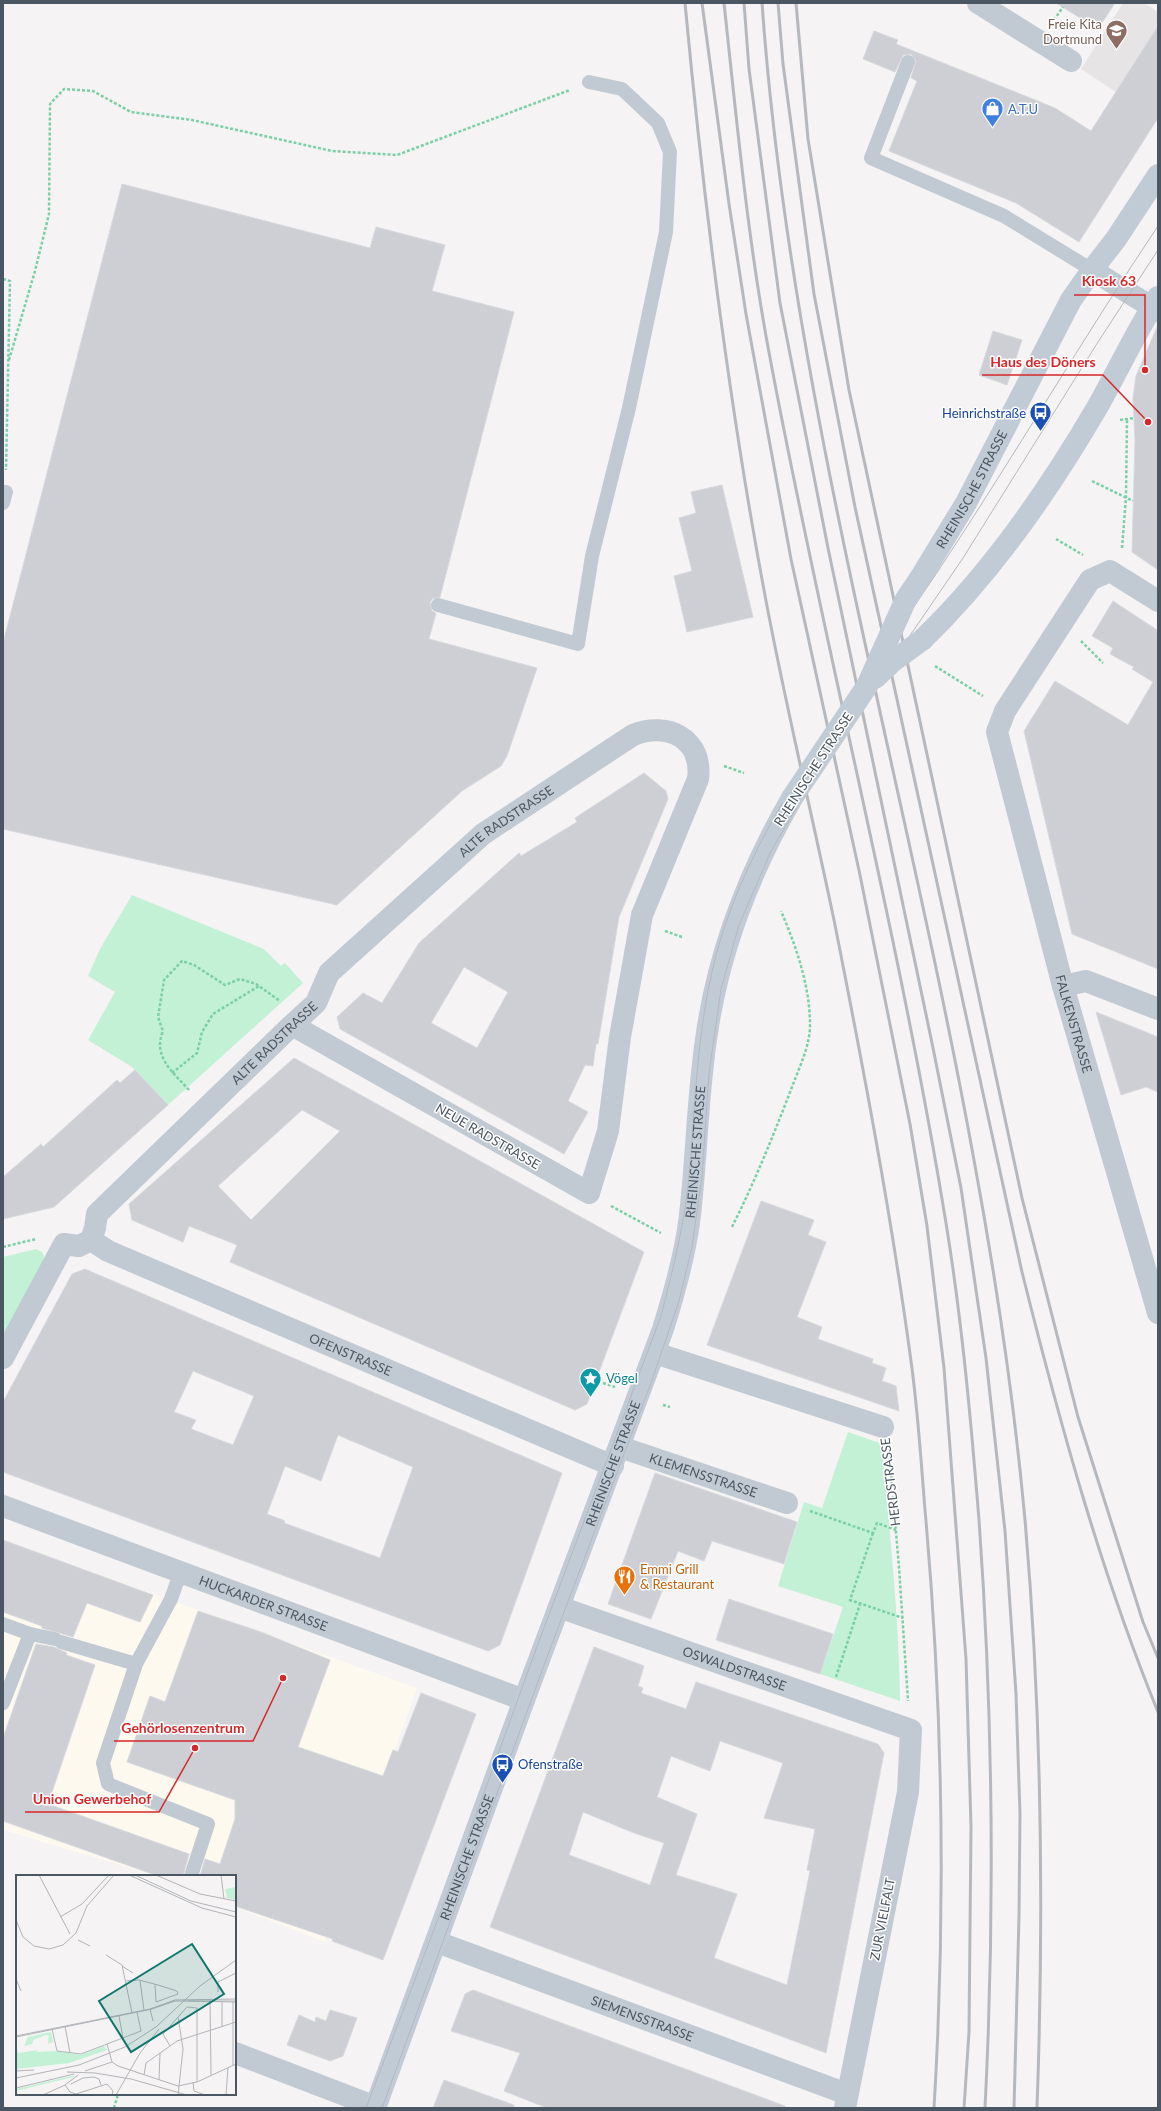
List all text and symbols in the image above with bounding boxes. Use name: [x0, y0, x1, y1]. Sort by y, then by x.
place label: Freie Kita Dortmund: [1043, 16, 1102, 47]
school or university icon: Freie Kita Dortmund: [1104, 18, 1130, 51]
shop icon: A.T.U: [980, 96, 1006, 129]
place label: A.T.U: [1008, 101, 1038, 117]
callout: Kiosk 63: [1074, 269, 1145, 295]
text: Kiosk 63: [1082, 272, 1136, 289]
callout: Haus des Döners: [982, 349, 1103, 375]
text: Haus des Döners: [990, 353, 1096, 370]
bus stop icon: Heinrichstraße: [1028, 400, 1054, 433]
place label: Heinrichstraße: [942, 405, 1026, 421]
street label: RHEINISCHE STRASSE: [932, 427, 1010, 551]
street label: RHEINISCHE STRASSE: [770, 709, 856, 829]
street label: ALTE RADSTRASSE: [455, 782, 556, 860]
street label: FALKENSTRASSE: [1052, 973, 1096, 1075]
street label: ALTE RADSTRASSE: [228, 998, 320, 1088]
street label: RHEINISCHE STRASSE: [682, 1085, 709, 1219]
street label: NEUE RADSTRASSE: [433, 1100, 543, 1172]
street label: OFENSTRASSE: [307, 1330, 395, 1379]
place icon: Vögel: [577, 1365, 603, 1398]
place label: Vögel: [606, 1370, 638, 1386]
street label: RHEINISCHE STRASSE: [582, 1398, 643, 1528]
street label: HERDSTRASSE: [877, 1437, 903, 1527]
street label: KLEMENSSTRASSE: [647, 1449, 759, 1500]
place label: Emmi Grill & Restaurant: [640, 1561, 714, 1592]
restaurant icon: Emmi Grill & Restaurant: [611, 1563, 637, 1596]
street label: HUCKARDER STRASSE: [197, 1572, 330, 1634]
street label: OSWALDSTRASSE: [680, 1643, 789, 1694]
callout: Gehörlosenzentrum: [114, 1715, 253, 1741]
text: Gehörlosenzentrum: [121, 1719, 245, 1736]
bus stop icon: Ofenstraße: [489, 1751, 515, 1784]
place label: Ofenstraße: [518, 1756, 583, 1772]
callout: Union Gewerbehof: [25, 1786, 159, 1812]
text: Union Gewerbehof: [33, 1790, 151, 1807]
street label: RHEINISCHE STRASSE: [436, 1792, 497, 1922]
inset map: [16, 1875, 236, 2095]
street label: ZUR VIELFALT: [866, 1876, 898, 1962]
street label: SIEMENSSTRASSE: [589, 1992, 696, 2044]

